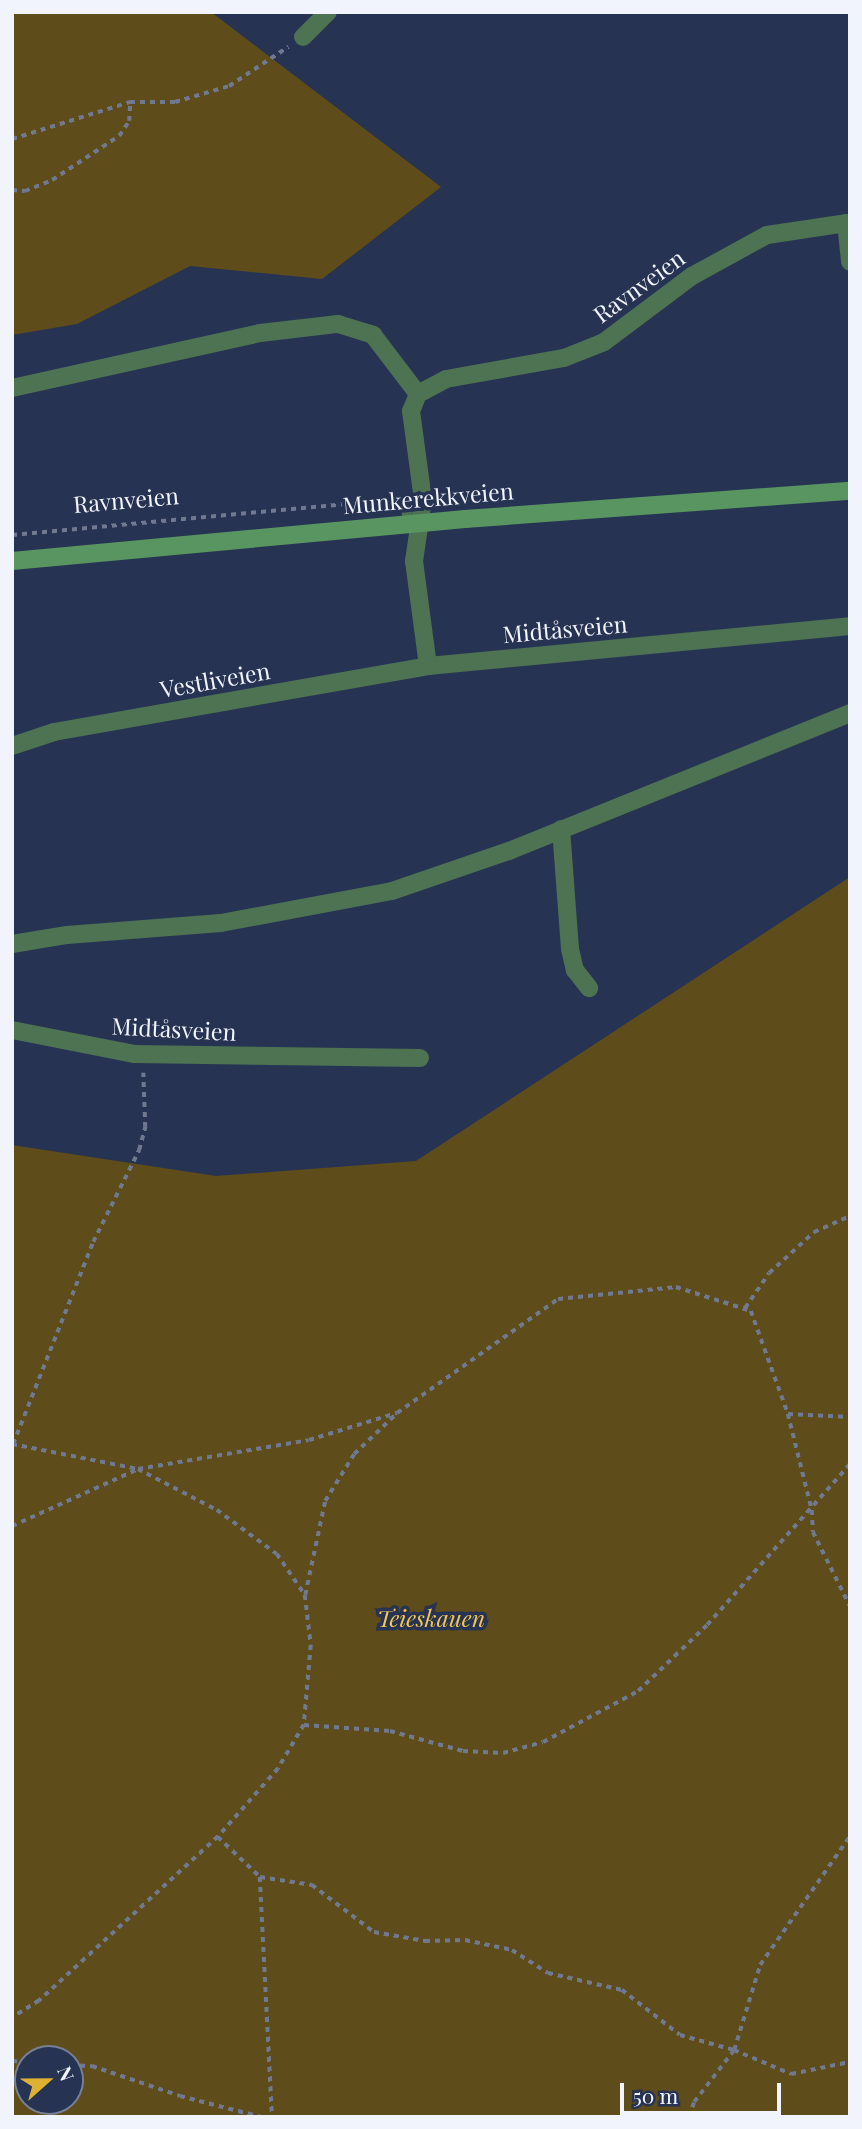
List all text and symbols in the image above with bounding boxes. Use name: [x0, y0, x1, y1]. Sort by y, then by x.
street label: Ravnveien: [588, 244, 690, 328]
street label: Munkerekkveien: [341, 477, 515, 519]
street label: Ravnveien: [72, 482, 180, 518]
street label: Midtåsveien: [502, 610, 628, 648]
street label: Vestliveien: [158, 657, 272, 703]
street label: Midtåsveien: [111, 1012, 237, 1046]
park label: Teieskauen: [377, 1604, 485, 1632]
north arrow: [14, 2045, 84, 2115]
text: N: [52, 2062, 81, 2084]
scale bar: [624, 2070, 785, 2114]
text: 50 m: [633, 2081, 678, 2109]

